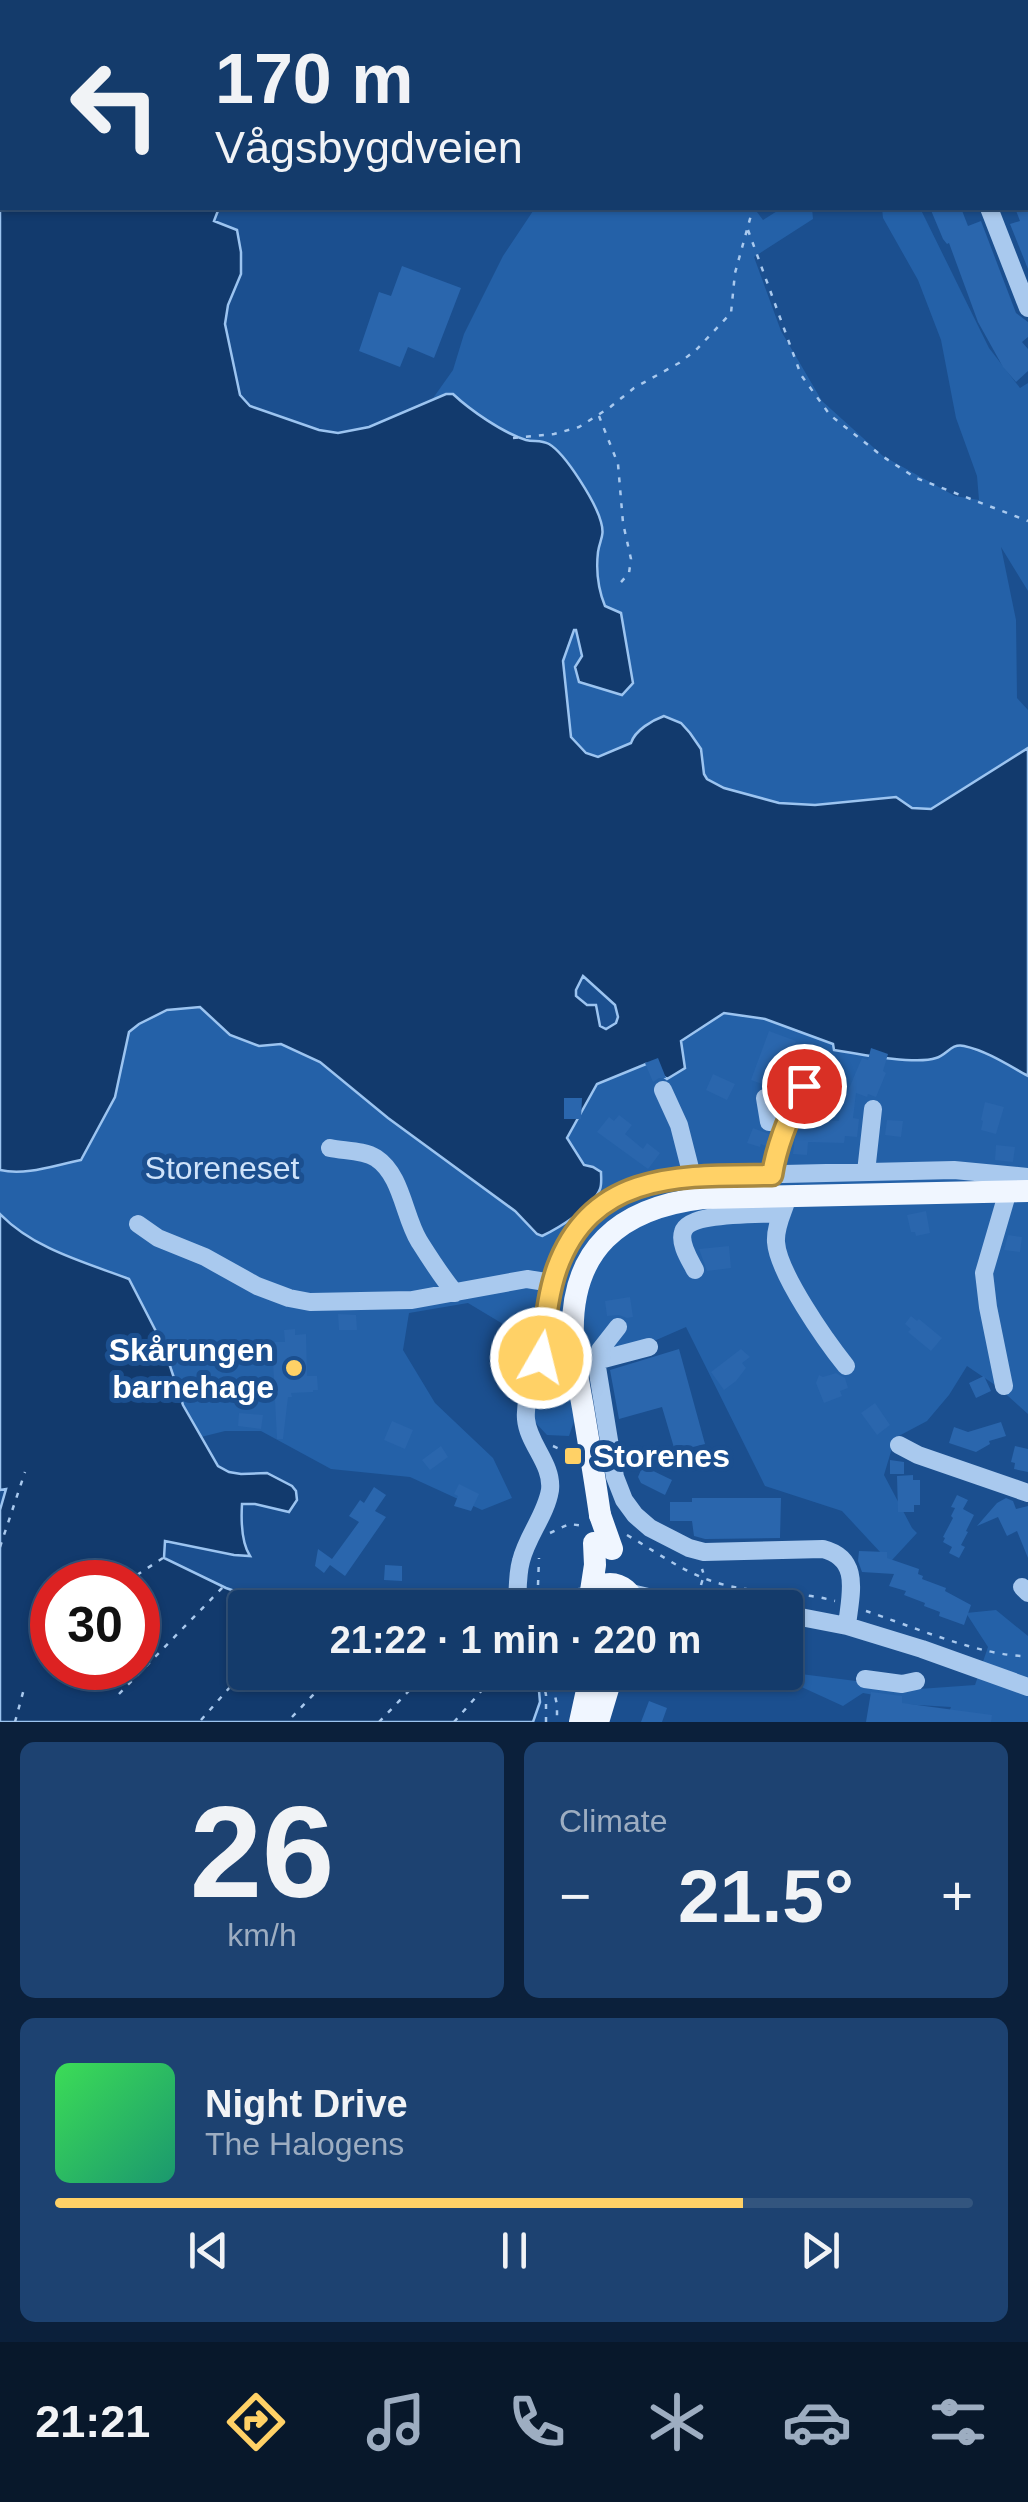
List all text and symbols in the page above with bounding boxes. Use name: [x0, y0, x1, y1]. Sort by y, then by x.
icon: left: [50, 40, 180, 170]
text: 170 m: [215, 40, 413, 118]
text: Vågsbygdveien: [215, 122, 523, 173]
pin: [762, 1044, 847, 1129]
icon: arrive: [777, 1059, 832, 1114]
park label: Storeneset: [145, 1150, 299, 1186]
position arrow: [489, 1306, 593, 1410]
place label: Skårungen barnehage: [109, 1332, 274, 1405]
marker: Skårungen barnehage: [283, 1357, 305, 1379]
place label: Storenes: [593, 1438, 730, 1474]
marker: Storenes: [562, 1445, 584, 1467]
speed limit sign: 30: [30, 1560, 160, 1690]
text: 21:22 · 1 min · 220 m: [330, 1619, 701, 1661]
text: 26: [190, 1779, 334, 1925]
text: Climate: [559, 1803, 667, 1839]
text: 21.5°: [678, 1854, 854, 1938]
text: −: [559, 1865, 591, 1927]
text: +: [941, 1865, 973, 1927]
text: km/h: [227, 1917, 297, 1953]
text: Night Drive: [205, 2083, 408, 2125]
text: The Halogens: [205, 2126, 404, 2162]
icon: previous: [181, 2223, 236, 2278]
icon: pause: [487, 2223, 542, 2278]
icon: next: [793, 2223, 848, 2278]
icon: directions: [221, 2387, 291, 2457]
icon: music: [361, 2387, 431, 2457]
icon: phone: [502, 2387, 572, 2457]
icon: climate: [642, 2387, 712, 2457]
icon: car: [782, 2387, 852, 2457]
icon: filters: [923, 2387, 993, 2457]
text: 21:21: [35, 2396, 150, 2447]

